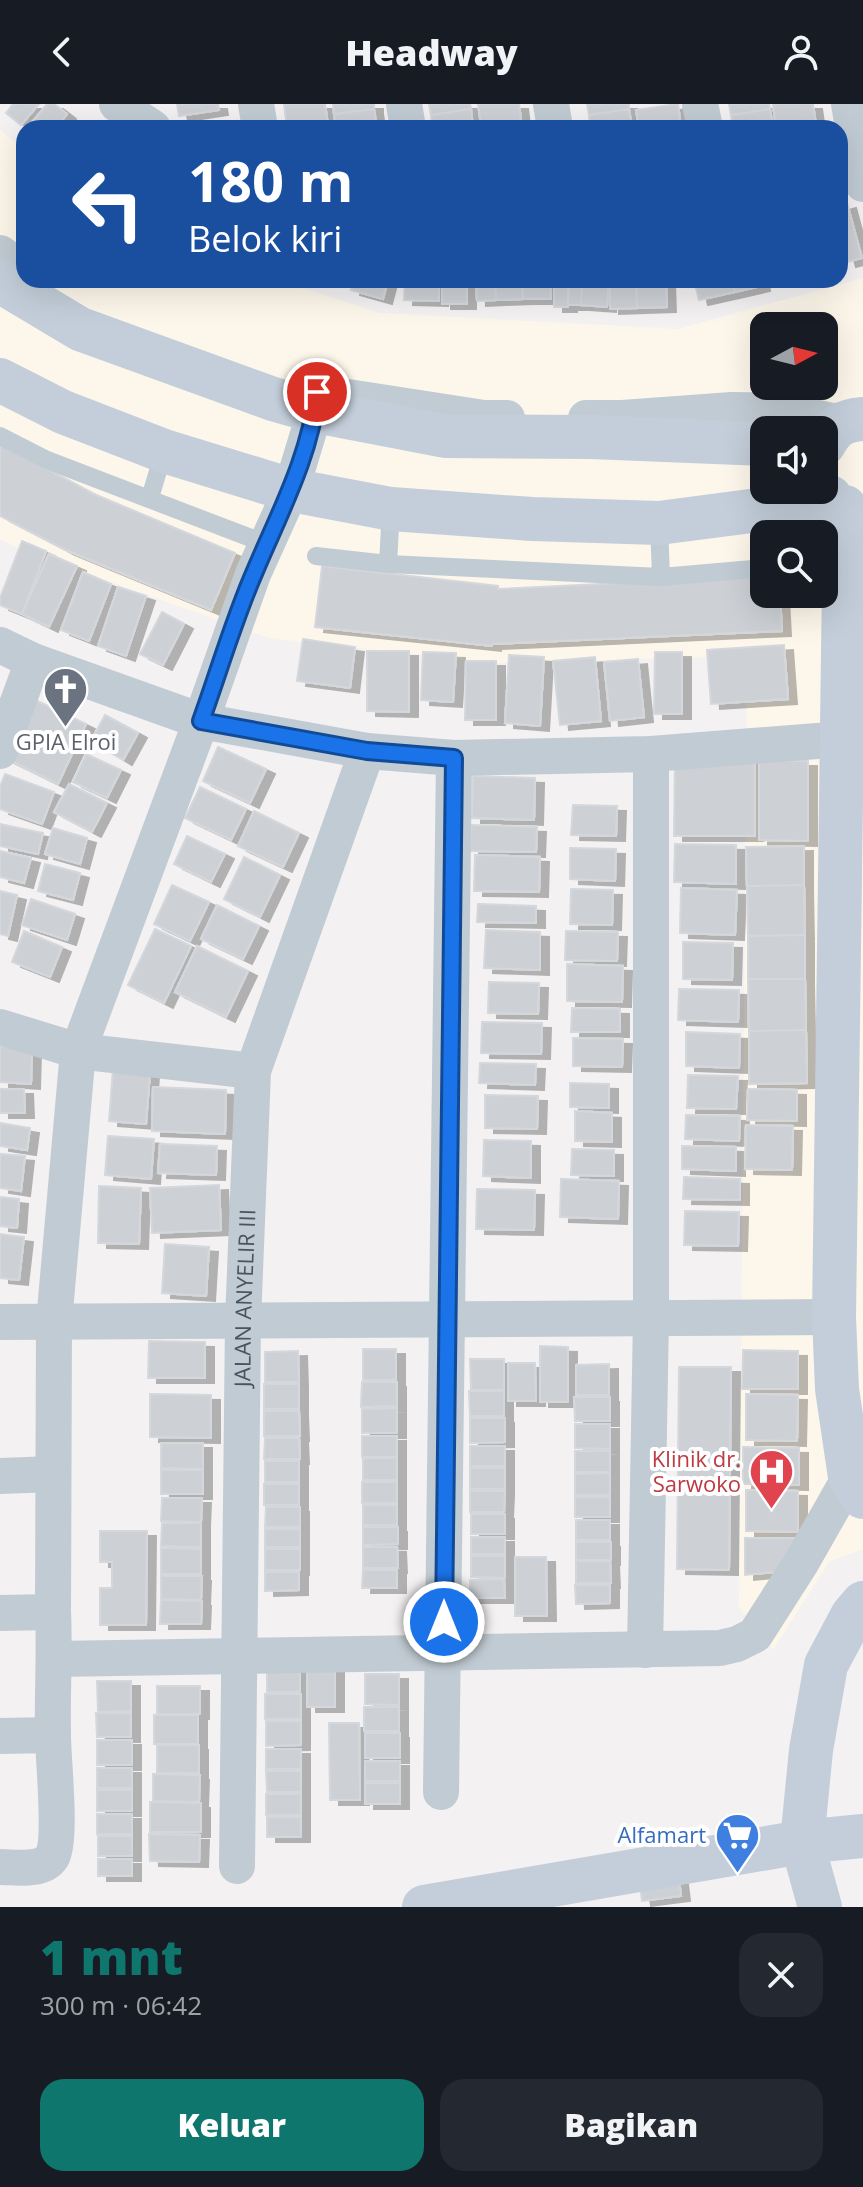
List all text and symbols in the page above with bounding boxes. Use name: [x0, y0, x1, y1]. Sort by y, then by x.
text: Headway: [345, 28, 518, 77]
icon: back: [40, 30, 84, 74]
icon: person: [779, 30, 823, 74]
text: 180 m: [188, 142, 354, 218]
icon: left: [56, 152, 160, 256]
text: Belok kiri: [188, 214, 342, 263]
north arrow: [750, 312, 838, 400]
map controls: [750, 312, 838, 608]
pin: [283, 358, 351, 426]
icon: arrive: [295, 370, 339, 414]
button: sound: [750, 416, 838, 504]
button: search: [750, 520, 838, 608]
church icon: GPIA Elroi: [42, 665, 90, 728]
place label: GPIA Elroi: [16, 726, 116, 756]
street label: JALAN ANYELIR III: [226, 1208, 261, 1389]
place label: Klinik dr. Sarwoko: [652, 1443, 741, 1498]
hospital icon: Klinik dr. Sarwoko: [748, 1448, 796, 1511]
position arrow: [402, 1580, 486, 1664]
supermarket icon: Alfamart: [713, 1811, 761, 1874]
place label: Alfamart: [617, 1819, 706, 1849]
text: 1 mnt: [40, 1924, 183, 1989]
button: close: [739, 1933, 823, 2017]
text: 300 m · 06:42: [40, 1987, 202, 2023]
button: Keluar: [40, 2079, 424, 2171]
button: Bagikan: [440, 2079, 823, 2171]

